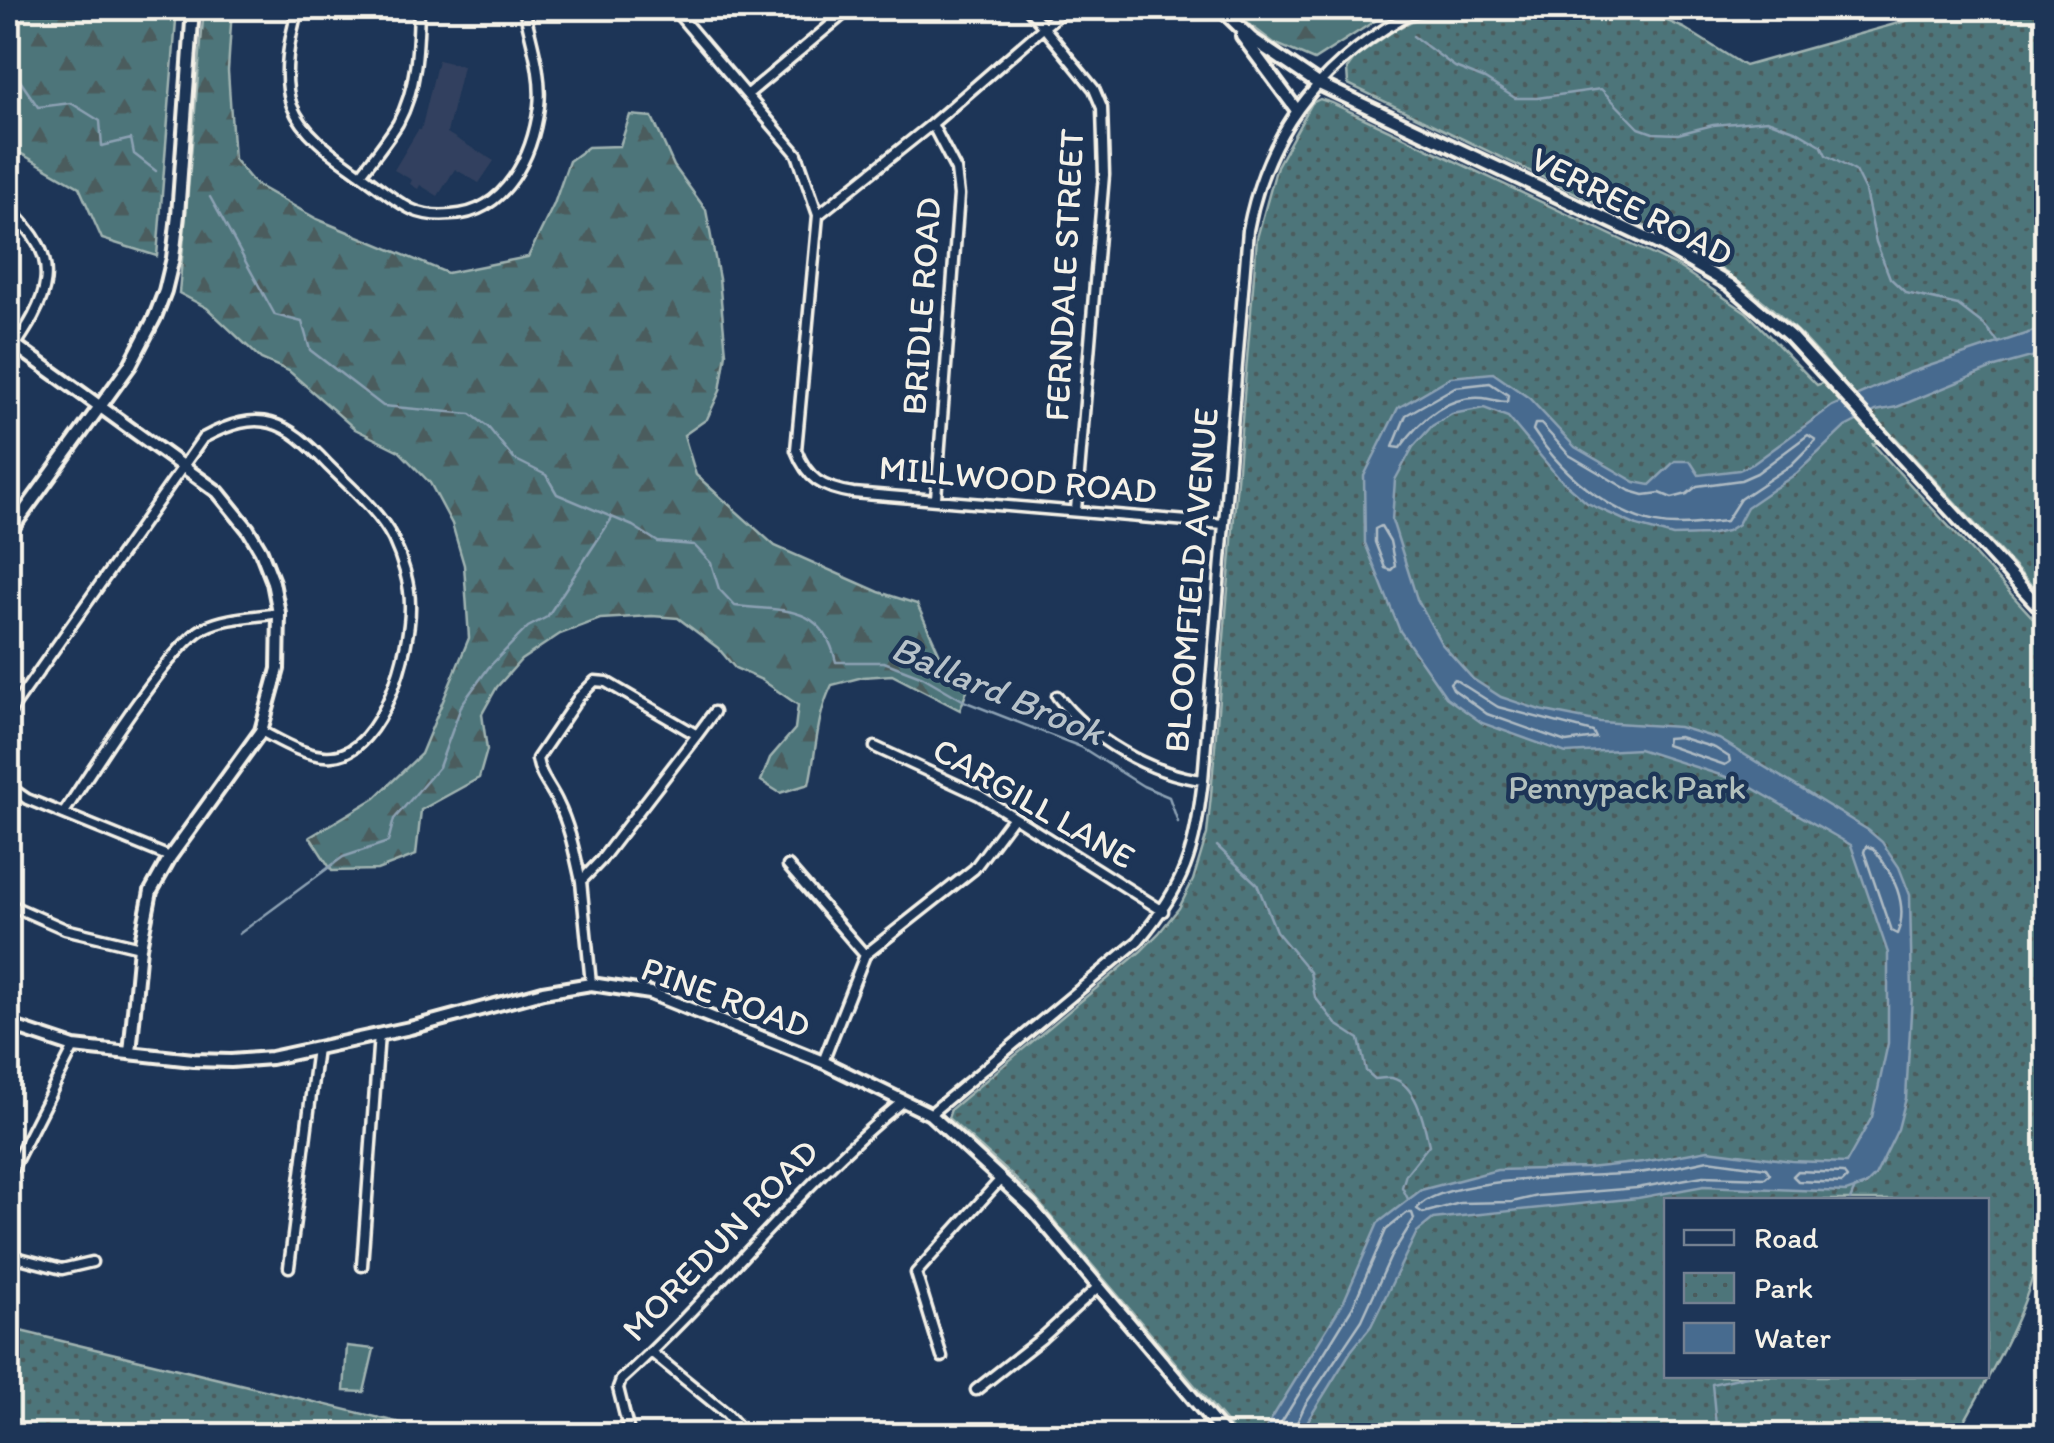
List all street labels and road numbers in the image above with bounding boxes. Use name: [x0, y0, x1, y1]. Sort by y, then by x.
street label: FERNDALE STREET: [1035, 127, 1093, 422]
street label: VERREE ROAD: [1524, 137, 1740, 275]
street label: BRIDLE ROAD: [892, 196, 950, 416]
street label: BLOOMFIELD AVENUE: [1155, 406, 1227, 754]
street label: MILLWOOD ROAD: [877, 446, 1159, 512]
street label: CARGILL LANE: [926, 728, 1142, 878]
street label: PINE ROAD: [636, 947, 816, 1047]
street label: MOREDUN ROAD: [613, 1130, 827, 1350]

